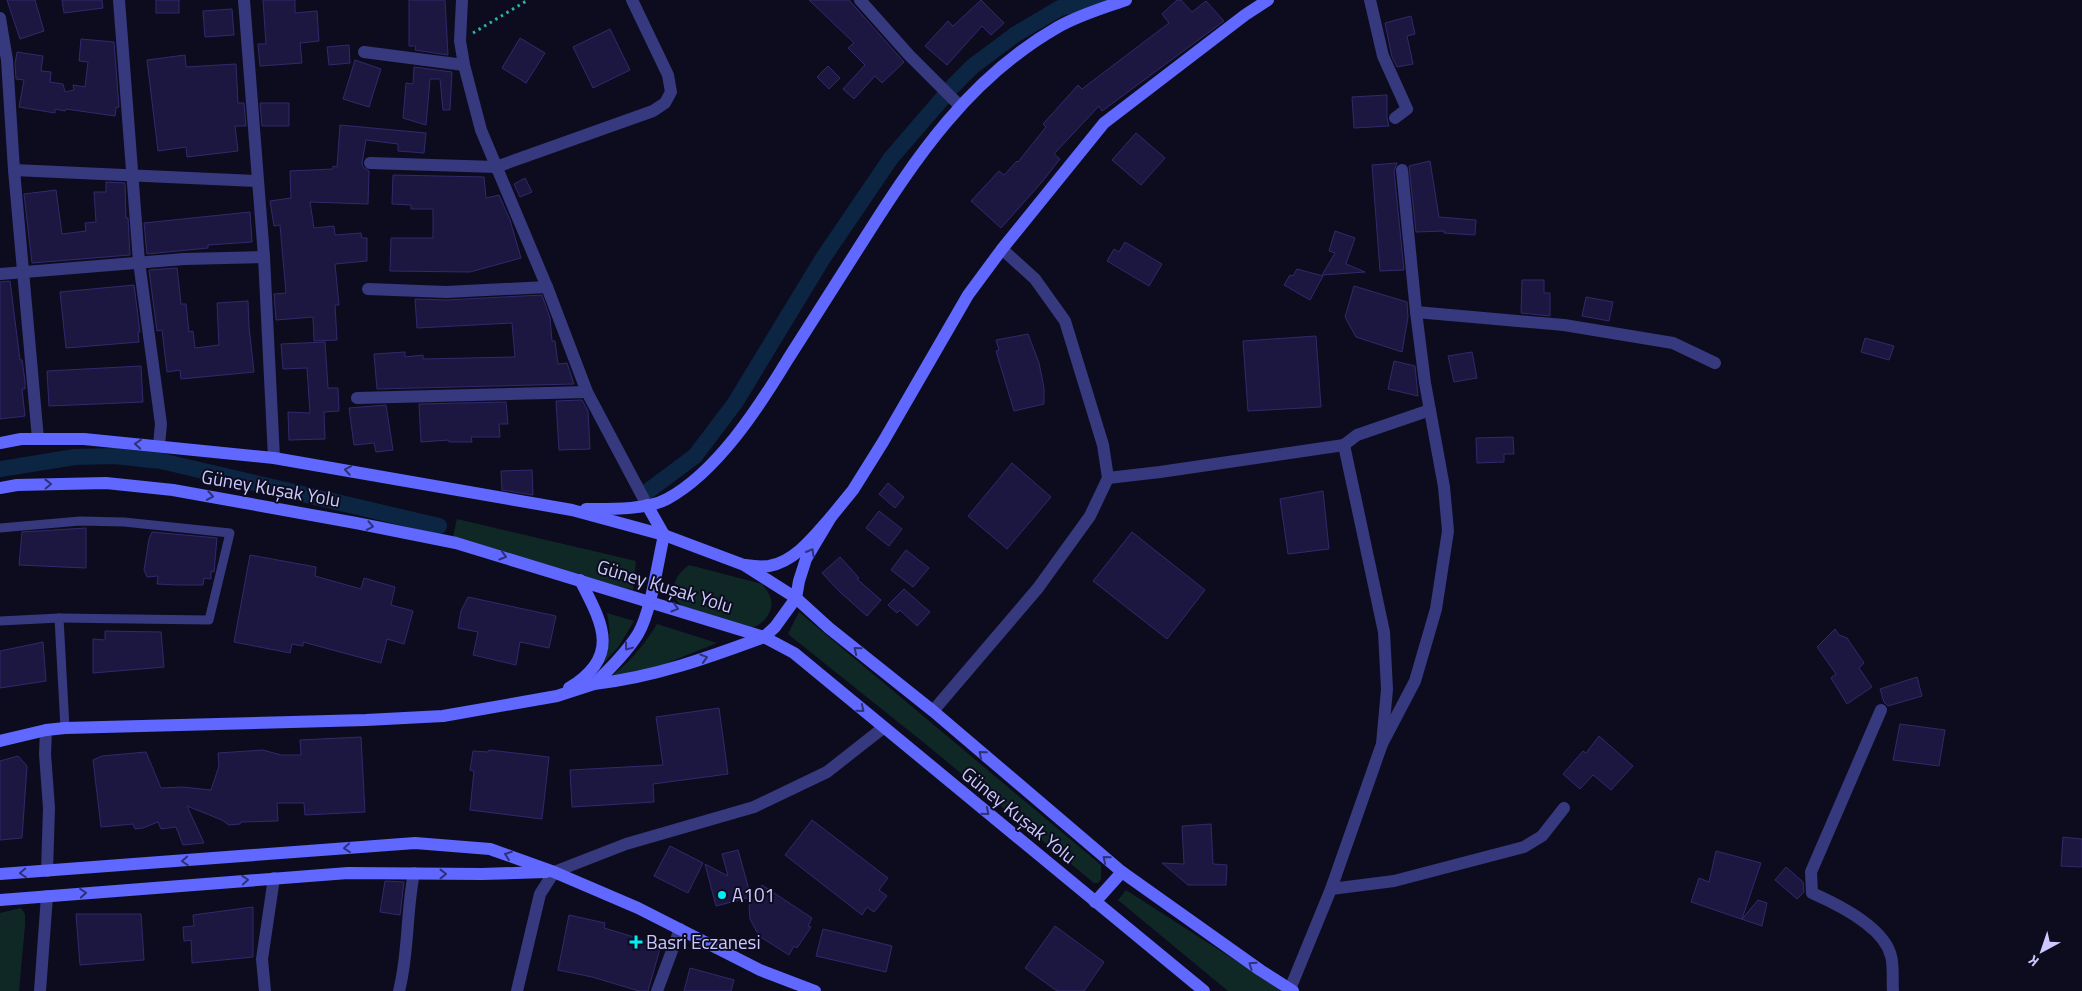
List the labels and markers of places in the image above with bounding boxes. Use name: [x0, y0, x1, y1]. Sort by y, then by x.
place label: A101: [732, 880, 775, 909]
marker: A101: [716, 889, 728, 901]
place label: Basri Eczanesi: [646, 927, 761, 956]
marker: Basri Eczanesi: [630, 936, 642, 948]

